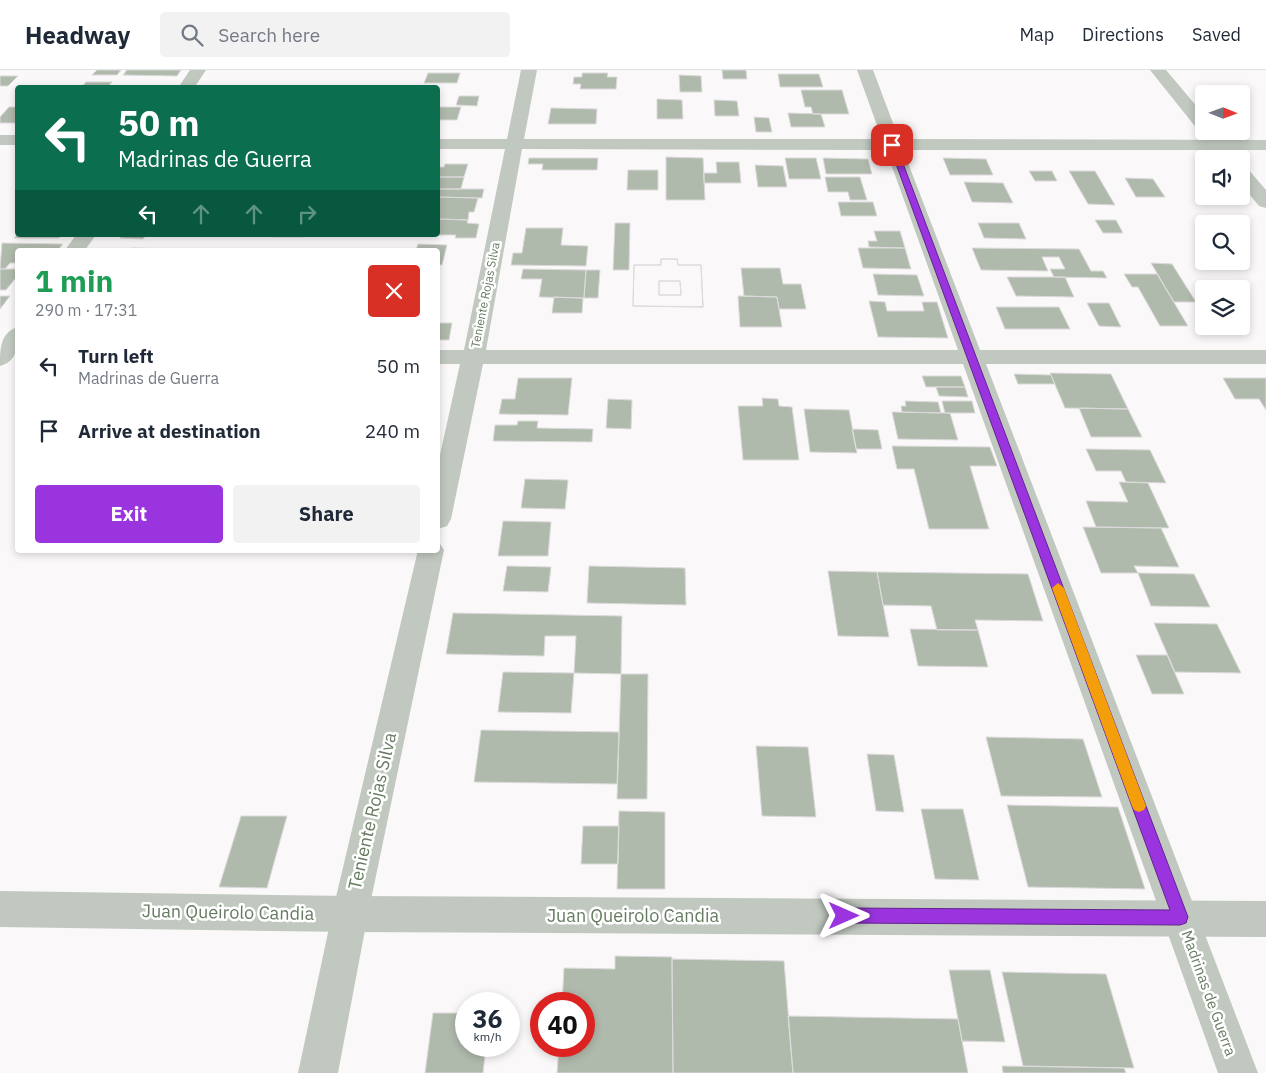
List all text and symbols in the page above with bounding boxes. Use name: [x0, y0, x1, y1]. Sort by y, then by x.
search box: [160, 12, 510, 57]
text: Headway: [25, 19, 130, 51]
icon: search: [178, 21, 206, 49]
text: Search here: [218, 23, 320, 47]
text: Map: [1019, 23, 1054, 46]
text: Directions: [1082, 23, 1164, 46]
text: Saved: [1192, 23, 1241, 46]
north arrow: [1195, 85, 1250, 140]
map controls: [1195, 85, 1250, 335]
text: 50 m: [118, 100, 200, 146]
icon: left: [35, 105, 100, 170]
pin: [871, 124, 913, 166]
icon: arrive: [878, 131, 906, 159]
text: Madrinas de Guerra: [118, 144, 312, 173]
button: sound: [1195, 150, 1250, 205]
icon: left: [134, 200, 162, 228]
icon: ahead: [187, 200, 215, 228]
icon: ahead: [240, 200, 268, 228]
icon: right: [293, 200, 321, 228]
button: search: [1195, 215, 1250, 270]
street label: Teniente Rojas Silva: [467, 240, 503, 349]
text: 1 min: [35, 261, 113, 300]
button: close: [368, 265, 420, 317]
button: layers: [1195, 280, 1250, 335]
text: 290 m · 17:31: [35, 300, 137, 320]
text: Turn left: [78, 344, 154, 368]
icon: left: [35, 352, 63, 380]
text: 50 m: [376, 354, 420, 378]
text: Madrinas de Guerra: [78, 368, 219, 388]
icon: arrive: [35, 417, 63, 445]
text: Arrive at destination: [78, 419, 261, 443]
text: 240 m: [365, 419, 420, 443]
button: Exit: [35, 485, 223, 543]
button: Share: [233, 485, 420, 543]
street label: Teniente Rojas Silva: [343, 730, 401, 892]
position arrow: [817, 889, 869, 941]
street label: Juan Queirolo Candia: [142, 899, 315, 925]
street label: Juan Queirolo Candia: [547, 904, 719, 927]
street label: Madrinas de Guerra: [1177, 928, 1241, 1058]
speed limit sign: 40: [530, 992, 595, 1057]
text: 36: [472, 1002, 503, 1035]
text: km/h: [473, 1029, 502, 1044]

